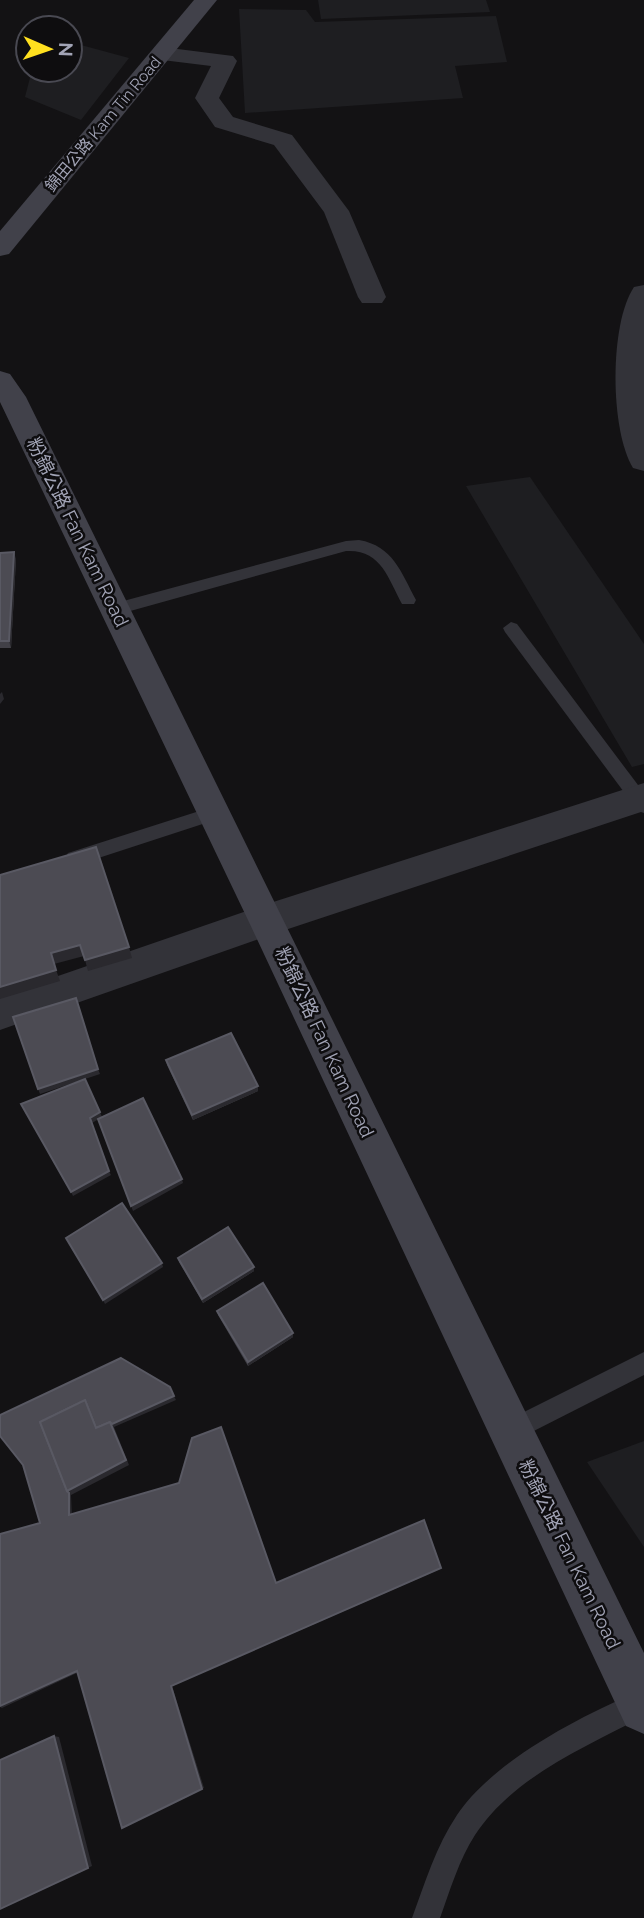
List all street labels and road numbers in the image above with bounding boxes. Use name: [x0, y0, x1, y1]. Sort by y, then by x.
street label: 錦田公路 Kam Tin Road: [41, 53, 165, 195]
street label: 粉錦公路 Fan Kam Road: [23, 434, 133, 630]
street label: 粉錦公路 Fan Kam Road: [271, 943, 379, 1141]
street label: 粉錦公路 Fan Kam Road: [515, 1456, 625, 1652]

